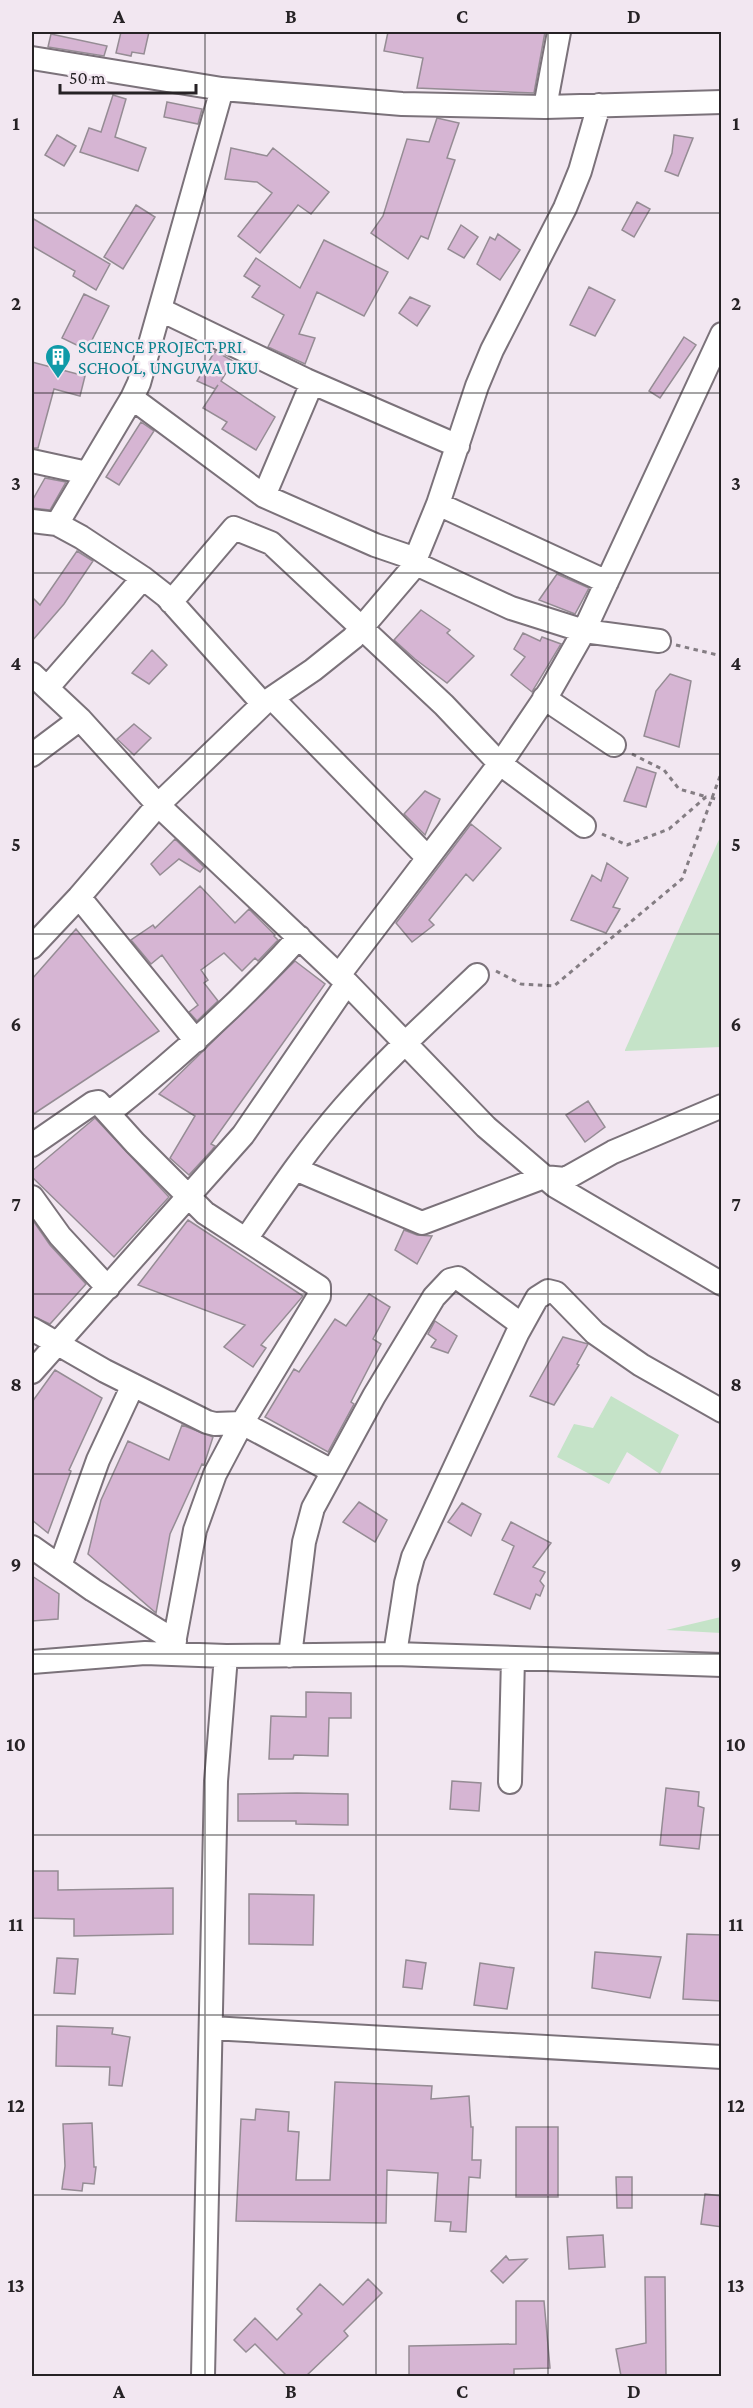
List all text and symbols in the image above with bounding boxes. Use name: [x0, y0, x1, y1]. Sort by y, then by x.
text: A: [112, 5, 126, 27]
text: B: [285, 5, 297, 27]
text: C: [456, 5, 468, 27]
text: D: [627, 5, 641, 27]
scale bar: [60, 57, 196, 95]
text: 50 m: [69, 68, 106, 88]
text: 1: [12, 112, 20, 134]
text: 1: [732, 112, 740, 134]
text: 2: [11, 292, 21, 314]
text: 2: [731, 292, 741, 314]
place label: SCIENCE PROJECT PRI. SCHOOL, UNGUWA UKU: [78, 337, 259, 378]
building icon: SCIENCE PROJECT PRI. SCHOOL, UNGUWA UKU: [43, 342, 73, 380]
text: 3: [11, 472, 21, 494]
text: 3: [731, 472, 741, 494]
text: 4: [11, 652, 22, 674]
text: 4: [731, 652, 742, 674]
text: 5: [11, 833, 21, 855]
text: 5: [731, 833, 741, 855]
text: 6: [11, 1013, 21, 1035]
text: 6: [731, 1013, 741, 1035]
text: 7: [11, 1193, 21, 1215]
text: 7: [731, 1193, 741, 1215]
text: 8: [10, 1373, 22, 1395]
text: 8: [730, 1373, 742, 1395]
text: 9: [11, 1553, 21, 1575]
text: 9: [731, 1553, 741, 1575]
text: 10: [6, 1733, 26, 1755]
text: 10: [726, 1733, 746, 1755]
text: 11: [9, 1913, 24, 1935]
text: 11: [729, 1913, 744, 1935]
text: 12: [7, 2094, 25, 2116]
text: 12: [727, 2094, 745, 2116]
text: 13: [7, 2274, 25, 2296]
text: 13: [727, 2274, 745, 2296]
text: A: [112, 2380, 126, 2402]
text: B: [285, 2380, 297, 2402]
text: C: [456, 2380, 468, 2402]
text: D: [627, 2380, 641, 2402]

